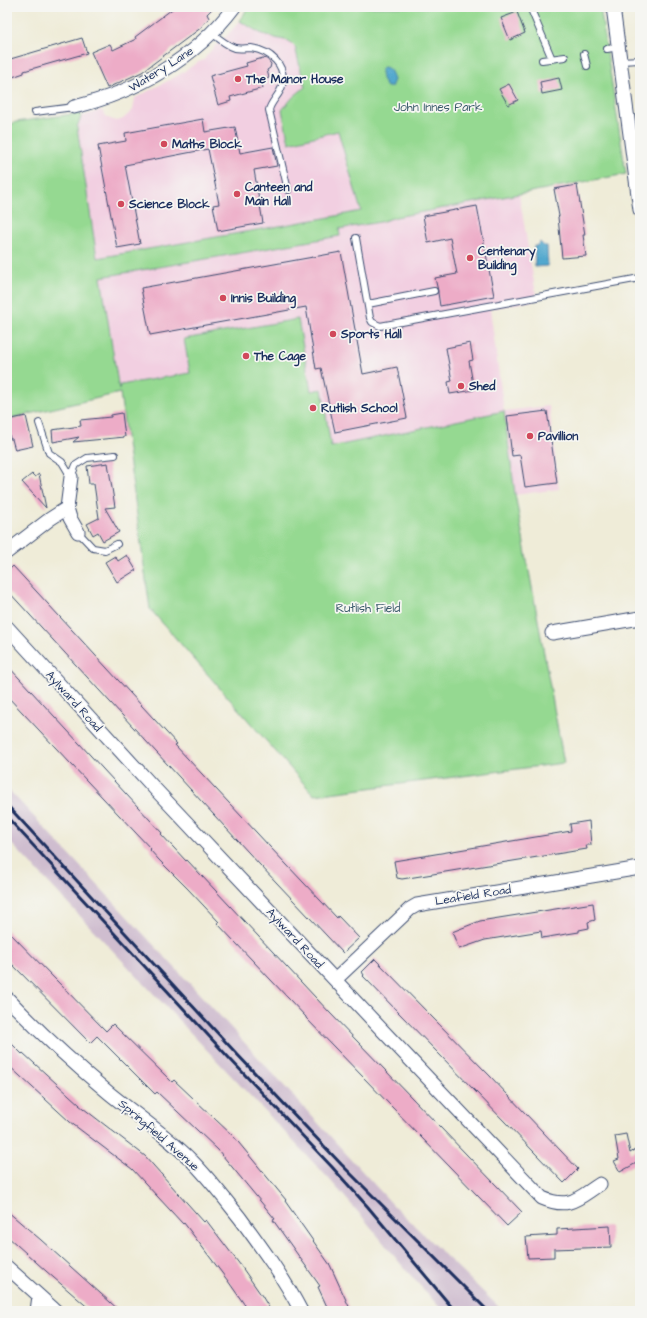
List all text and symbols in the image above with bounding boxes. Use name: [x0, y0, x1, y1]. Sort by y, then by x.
street label: Watery Lane: [126, 42, 198, 97]
place label: The Manor House: [245, 71, 344, 88]
marker: The Manor House: [233, 74, 243, 84]
park label: John Innes Park: [394, 99, 483, 116]
place label: Maths Block: [172, 136, 242, 153]
marker: Maths Block: [159, 139, 169, 149]
place label: Canteen and Main Hall: [245, 179, 313, 210]
marker: Canteen and Main Hall: [232, 189, 242, 199]
place label: Science Block: [128, 196, 210, 213]
marker: Science Block: [116, 199, 126, 209]
place label: Centenary Building: [478, 243, 536, 276]
marker: Centenary Building: [465, 253, 475, 263]
place label: Innis Building: [231, 290, 297, 309]
marker: Innis Building: [218, 293, 228, 303]
place label: Sports Hall: [340, 326, 402, 344]
marker: Sports Hall: [328, 329, 338, 339]
place label: The Cage: [253, 348, 307, 367]
marker: The Cage: [241, 351, 251, 361]
place label: Shed: [468, 378, 496, 395]
marker: Shed: [456, 381, 466, 391]
place label: Rutlish School: [321, 400, 398, 417]
marker: Rutlish School: [308, 403, 318, 413]
place label: Pavillion: [538, 428, 578, 445]
marker: Pavillion: [525, 431, 535, 441]
park label: Rutlish Field: [336, 600, 400, 617]
street label: Aylward Road: [41, 667, 106, 736]
street label: Leafield Road: [434, 881, 512, 910]
street label: Aylward Road: [261, 904, 327, 973]
street label: Springfield Avenue: [114, 1095, 203, 1176]

